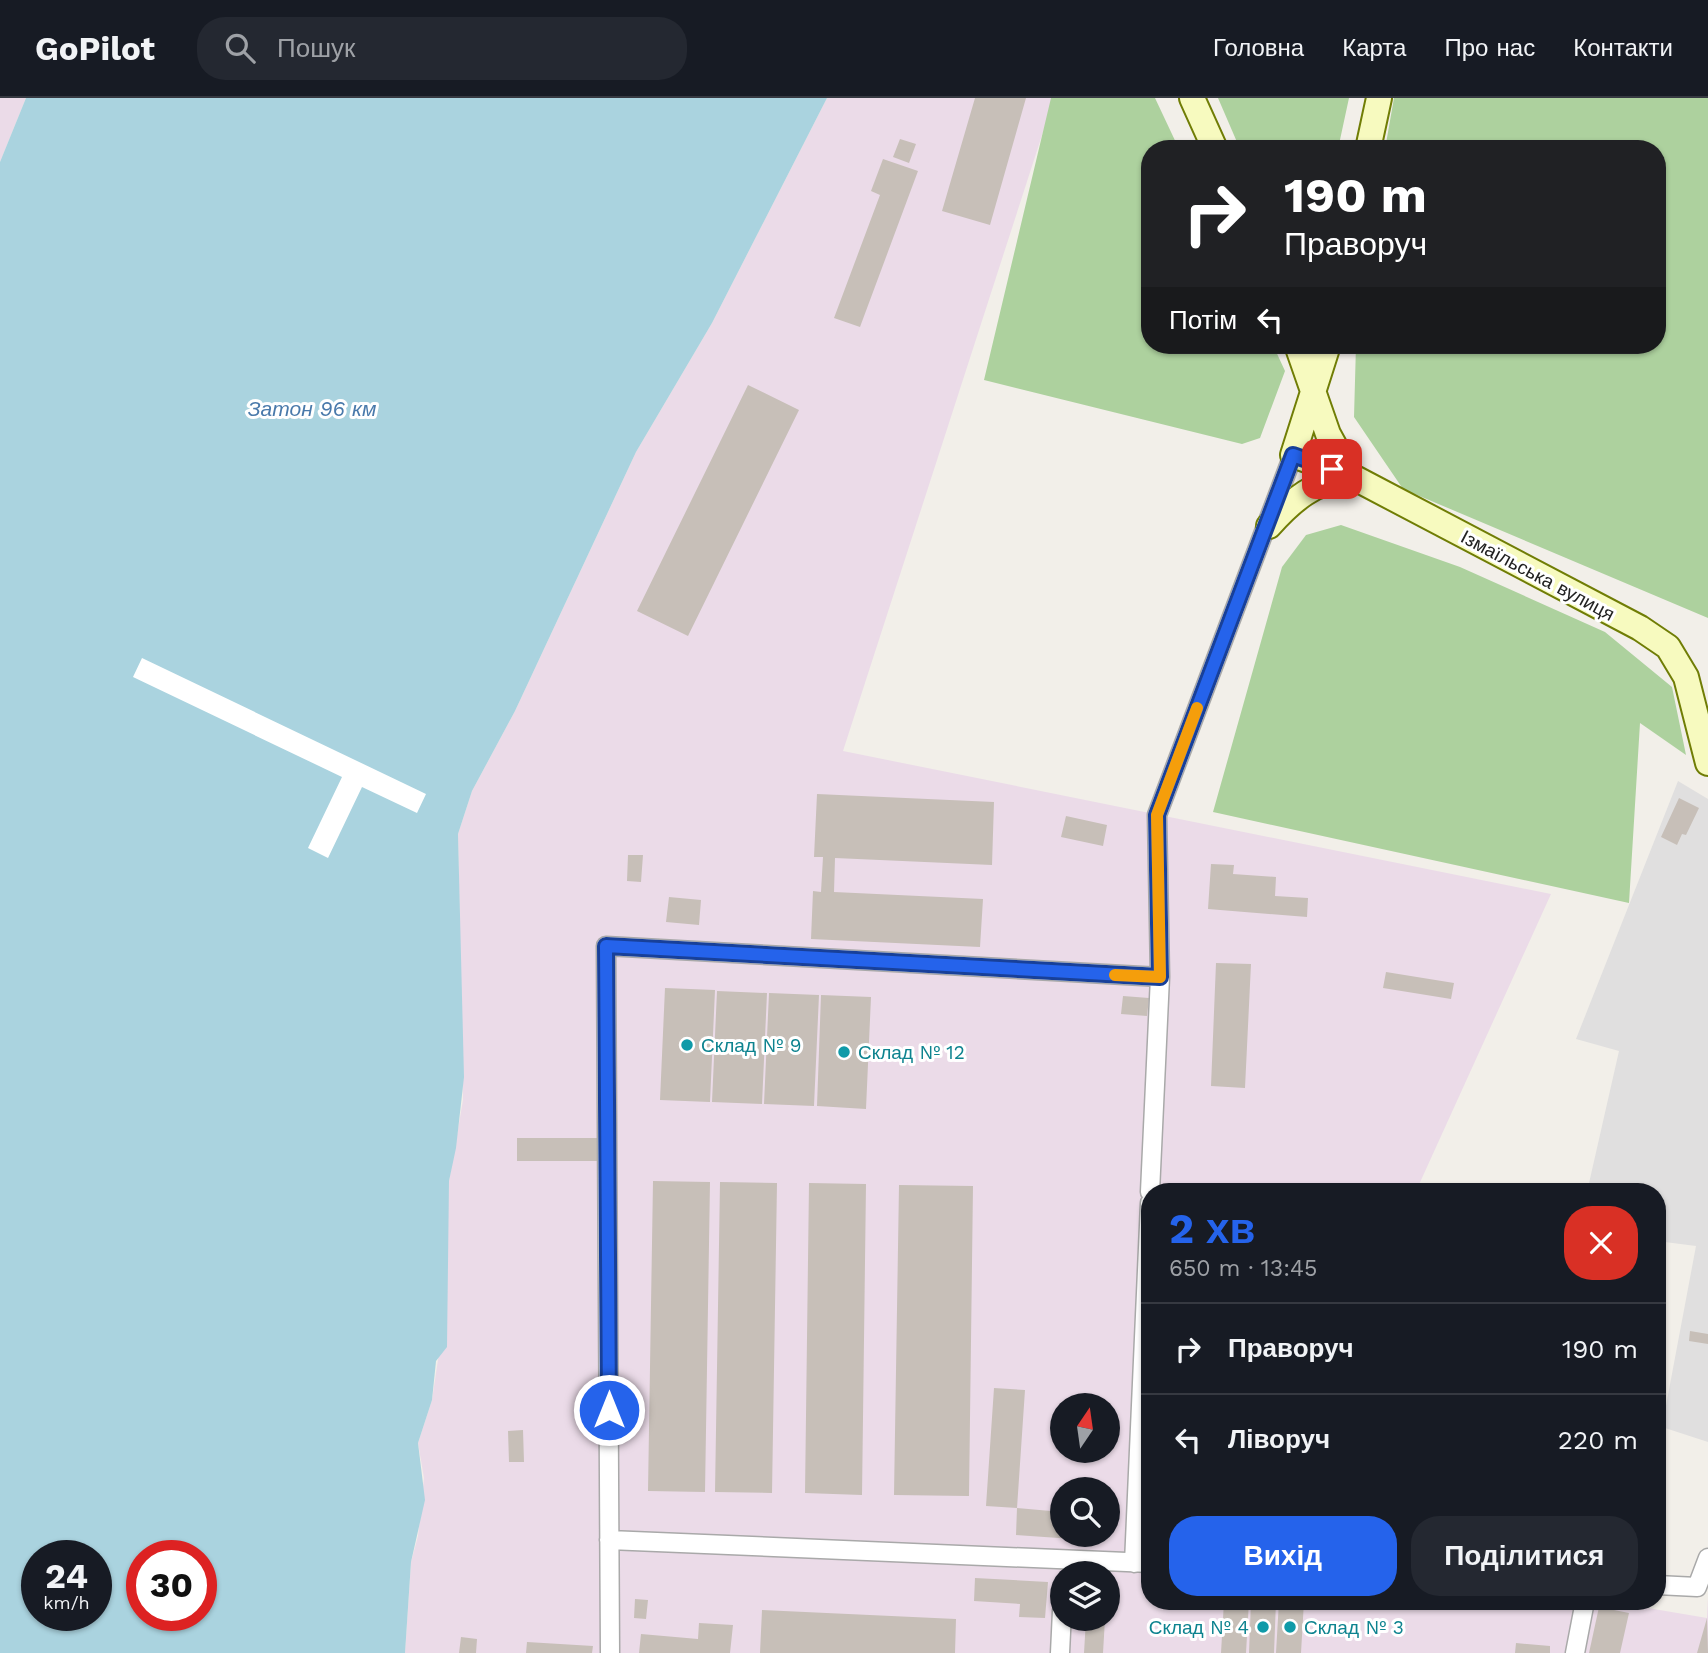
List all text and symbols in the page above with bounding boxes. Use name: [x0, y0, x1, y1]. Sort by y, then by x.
search box: [197, 17, 687, 80]
text: GoPilot: [35, 29, 155, 68]
icon: search: [221, 29, 259, 67]
text: Пошук: [277, 33, 355, 63]
text: Головна: [1213, 34, 1304, 62]
text: Карта: [1342, 34, 1406, 62]
text: Про нас: [1444, 34, 1535, 62]
text: Контакти: [1573, 34, 1673, 62]
text: 190 m: [1284, 166, 1427, 224]
icon: right: [1169, 168, 1260, 259]
text: Праворуч: [1284, 225, 1427, 263]
icon: left: [1251, 301, 1289, 339]
text: Потім: [1169, 305, 1237, 335]
water label: Затон 96 км: [248, 396, 376, 421]
pin: [1302, 439, 1362, 499]
icon: arrive: [1313, 450, 1351, 488]
street label: Ізмаїльська вулиця: [1457, 525, 1619, 626]
place label: Склад № 9: [701, 1034, 801, 1057]
marker: Склад № 9: [679, 1037, 695, 1053]
place label: Склад № 12: [858, 1041, 965, 1064]
marker: Склад № 12: [836, 1044, 852, 1060]
text: 2 хв: [1169, 1204, 1255, 1253]
button: close: [1564, 1206, 1638, 1280]
text: 650 m · 13:45: [1169, 1255, 1318, 1282]
icon: right: [1169, 1330, 1207, 1368]
text: Праворуч: [1228, 1333, 1354, 1363]
text: 190 m: [1562, 1334, 1638, 1364]
position arrow: [572, 1373, 646, 1447]
north arrow: [1050, 1393, 1120, 1463]
map controls: [1050, 1393, 1120, 1631]
icon: left: [1169, 1421, 1207, 1459]
text: Ліворуч: [1228, 1424, 1330, 1454]
text: 220 m: [1558, 1425, 1638, 1455]
button: search: [1050, 1477, 1120, 1547]
button: Вихід: [1169, 1516, 1397, 1596]
button: Поділитися: [1411, 1516, 1638, 1596]
speed limit sign: 30: [126, 1540, 217, 1631]
text: 24: [45, 1555, 88, 1597]
button: layers: [1050, 1561, 1120, 1631]
text: km/h: [43, 1592, 90, 1613]
place label: Склад № 4: [1149, 1616, 1249, 1639]
place label: Склад № 3: [1304, 1616, 1404, 1639]
marker: Склад № 4: [1255, 1619, 1271, 1635]
marker: Склад № 3: [1282, 1619, 1298, 1635]

